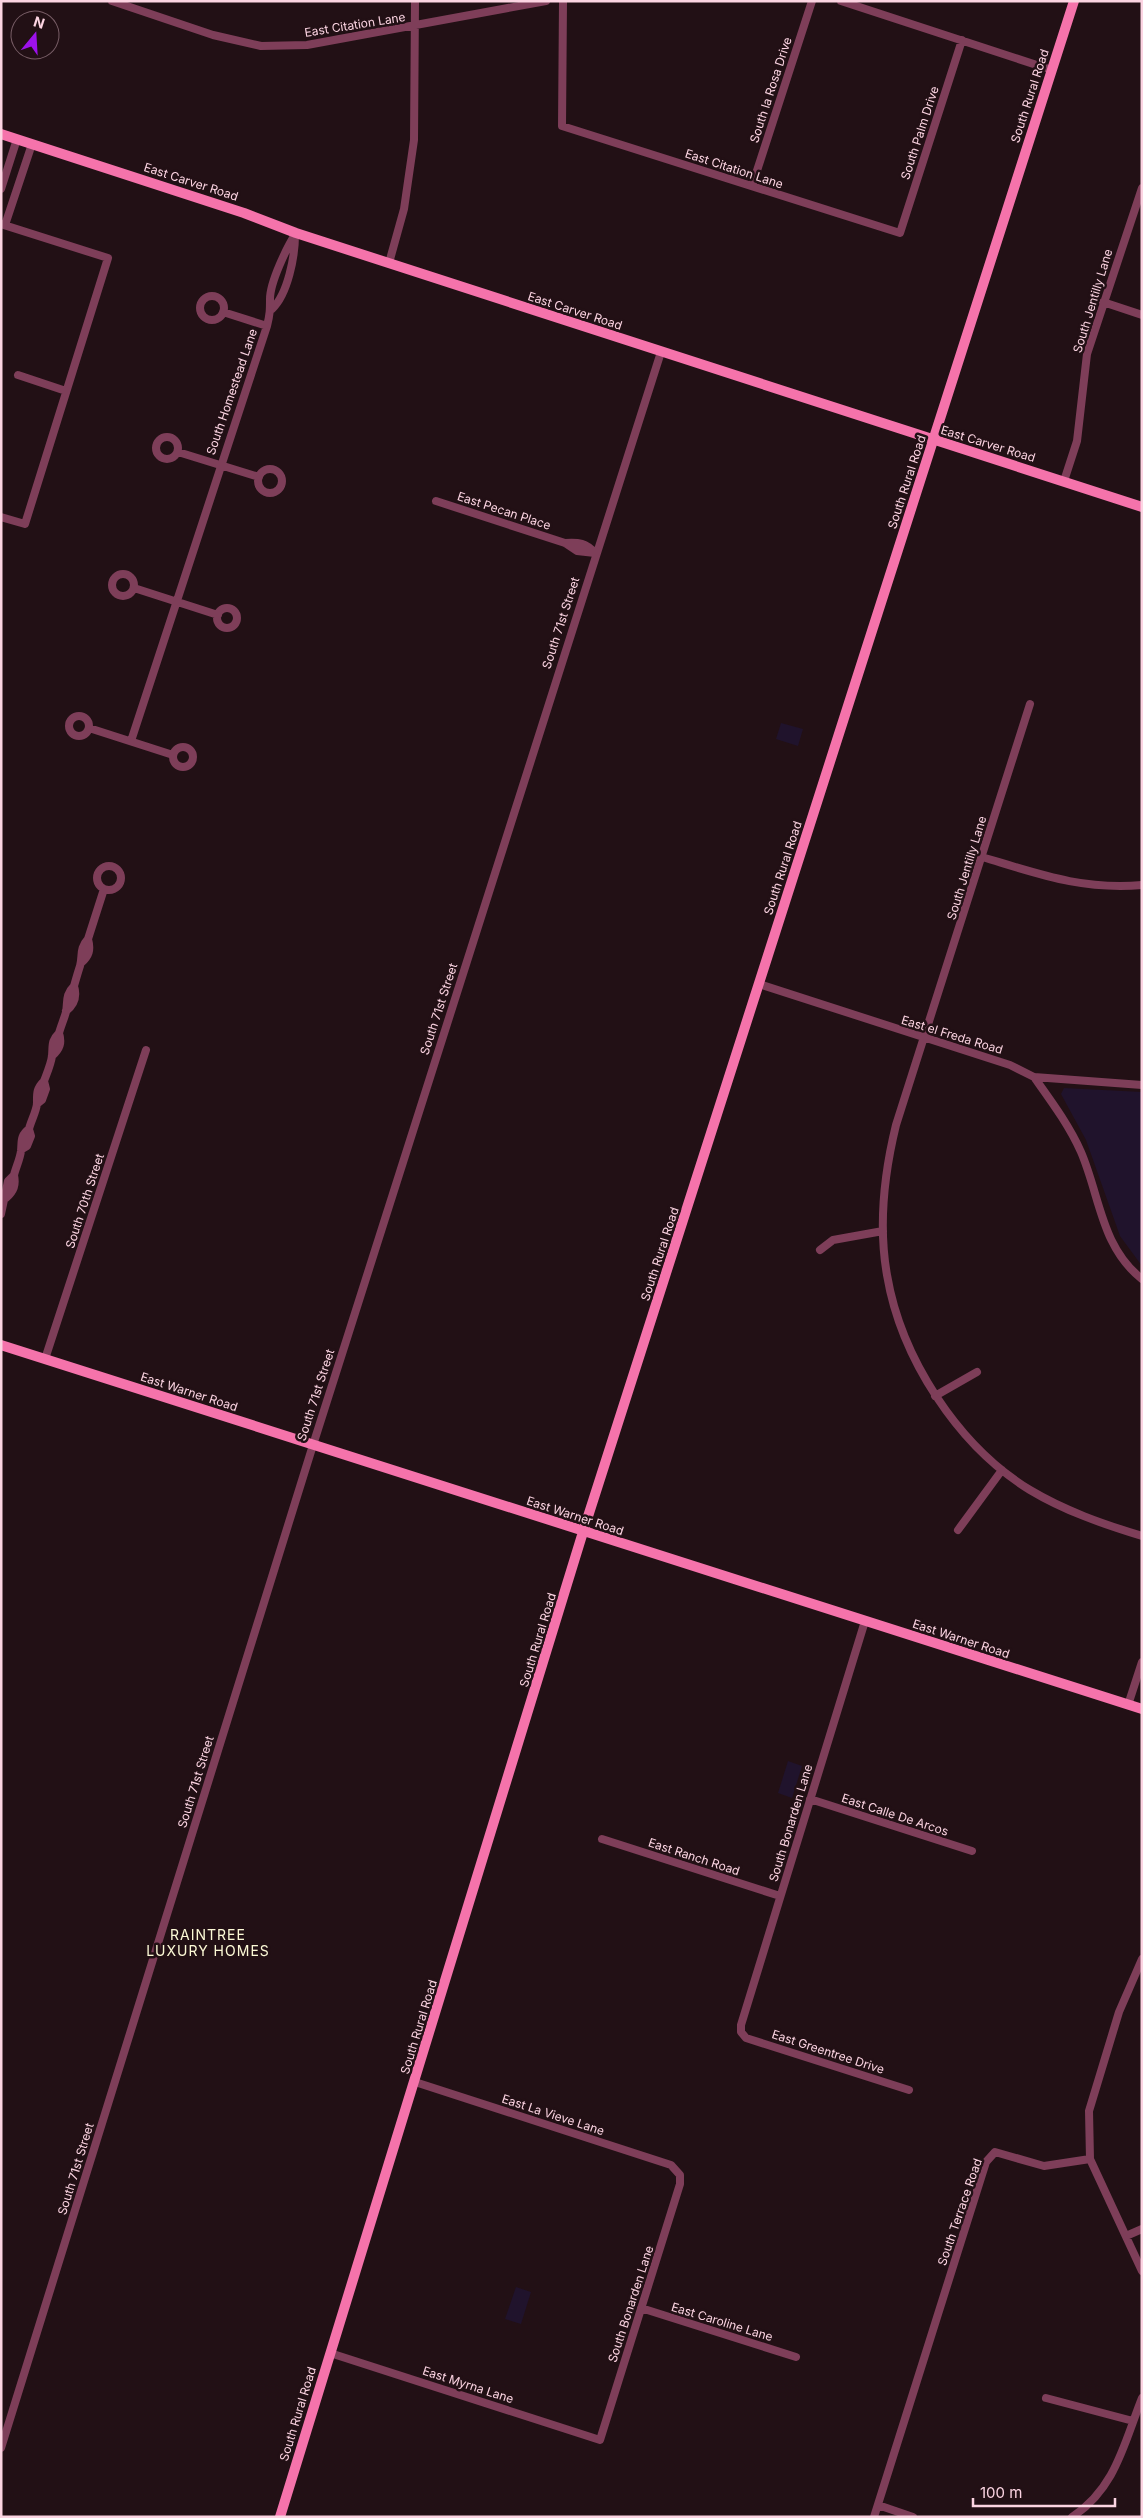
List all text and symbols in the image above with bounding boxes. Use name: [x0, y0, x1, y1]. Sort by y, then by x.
street label: East Citation Lane: [303, 9, 407, 40]
north arrow: [10, 10, 60, 60]
text: N: [31, 12, 47, 32]
street label: South la Rosa Drive: [746, 35, 795, 145]
street label: South Rural Road: [1007, 47, 1052, 145]
street label: South Palm Drive: [897, 84, 942, 181]
street label: East Citation Lane: [683, 146, 785, 191]
street label: East Carver Road: [142, 159, 240, 204]
street label: South Jentilly Lane: [1070, 247, 1115, 355]
street label: East Carver Road: [526, 288, 624, 333]
street label: South Homestead Lane: [203, 327, 260, 457]
street label: East Carver Road: [939, 422, 1037, 465]
street label: South Rural Road: [884, 433, 929, 531]
street label: East Pecan Place: [455, 488, 553, 533]
street label: South 71st Street: [539, 575, 582, 671]
street label: South Jentilly Lane: [944, 814, 989, 922]
street label: South Rural Road: [760, 819, 805, 917]
street label: South 71st Street: [417, 961, 460, 1057]
street label: East el Freda Road: [900, 1012, 1005, 1057]
street label: South 70th Street: [62, 1151, 107, 1250]
street label: South Rural Road: [637, 1205, 682, 1303]
street label: South 71st Street: [294, 1347, 337, 1443]
street label: East Warner Road: [139, 1369, 240, 1414]
street label: East Warner Road: [525, 1493, 626, 1538]
street label: South Rural Road: [516, 1591, 559, 1689]
street label: East Warner Road: [911, 1616, 1012, 1661]
street label: South 71st Street: [174, 1734, 217, 1830]
street label: South Bonarden Lane: [766, 1762, 816, 1883]
street label: East Calle De Arcos: [840, 1790, 950, 1839]
street label: East Ranch Road: [646, 1835, 742, 1878]
district label: RAINTREE LUXURY HOMES: [146, 1926, 270, 1959]
street label: South Rural Road: [397, 1978, 440, 2076]
street label: East Greentree Drive: [770, 2026, 886, 2077]
street label: East La Vieve Lane: [500, 2091, 606, 2138]
street label: South 71st Street: [54, 2121, 97, 2217]
street label: South Terrace Road: [934, 2156, 985, 2267]
street label: South Bonarden Lane: [605, 2244, 657, 2364]
street label: East Caroline Lane: [670, 2299, 775, 2344]
street label: East Myrna Lane: [421, 2363, 516, 2406]
street label: South Rural Road: [276, 2365, 319, 2463]
scale bar: [973, 2476, 1116, 2508]
text: 100 m: [980, 2483, 1022, 2502]

